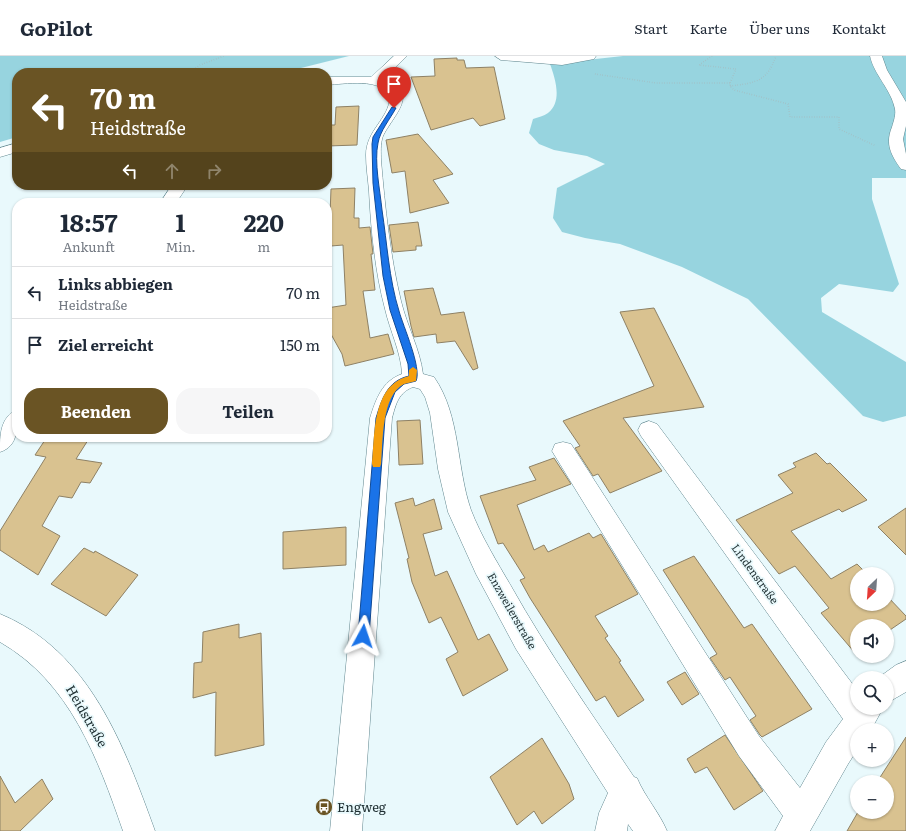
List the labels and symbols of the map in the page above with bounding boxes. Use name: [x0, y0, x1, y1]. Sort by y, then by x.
pin: [377, 67, 411, 108]
street label: Lindenstraße: [729, 540, 783, 607]
north arrow: [850, 567, 894, 611]
street label: Enzweilerstraße: [484, 569, 541, 652]
position arrow: [342, 615, 384, 657]
street label: Heidstraße: [62, 681, 113, 751]
bus stop icon: Engweg: [314, 797, 334, 817]
place label: Engweg: [337, 797, 387, 816]

